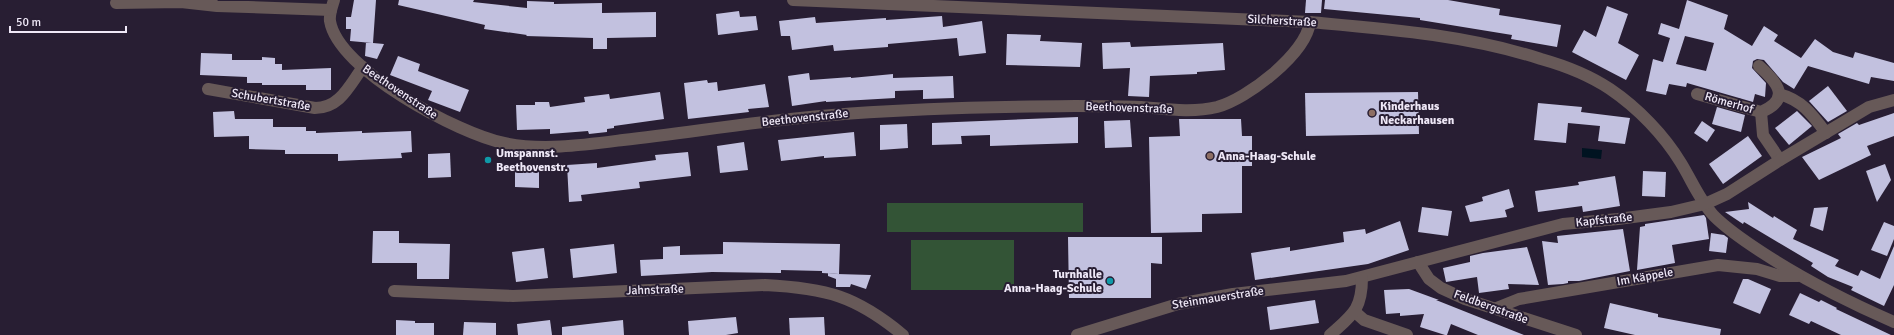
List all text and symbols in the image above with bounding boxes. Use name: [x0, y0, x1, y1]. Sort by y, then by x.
scale bar: [10, 8, 126, 34]
street label: Silcherstraße: [1247, 12, 1317, 30]
text: 50 m: [16, 15, 41, 30]
street label: Beethovenstraße: [360, 61, 440, 123]
street label: Schubertstraße: [230, 86, 312, 114]
street label: Römerhof: [1703, 89, 1756, 117]
street label: Beethovenstraße: [1085, 99, 1173, 117]
place label: Kinderhaus Neckarhausen: [1380, 99, 1455, 128]
street label: Beethovenstraße: [761, 106, 849, 130]
marker: Kinderhaus Neckarhausen: [1367, 108, 1377, 118]
place label: Umspannst. Beethovenstr.: [496, 146, 568, 175]
place label: Anna-Haag-Schule: [1218, 149, 1316, 164]
marker: Anna-Haag-Schule: [1205, 151, 1215, 161]
marker: Umspannst. Beethovenstr.: [483, 155, 493, 165]
street label: Kapfstraße: [1575, 210, 1633, 230]
street label: Im Käppele: [1616, 265, 1674, 289]
place label: Turnhalle Anna-Haag-Schule: [1004, 267, 1102, 296]
marker: Turnhalle Anna-Haag-Schule: [1105, 276, 1115, 286]
street label: Jahnstraße: [626, 281, 684, 299]
street label: Steinmauerstraße: [1171, 283, 1265, 313]
street label: Feldbergstraße: [1452, 287, 1530, 327]

